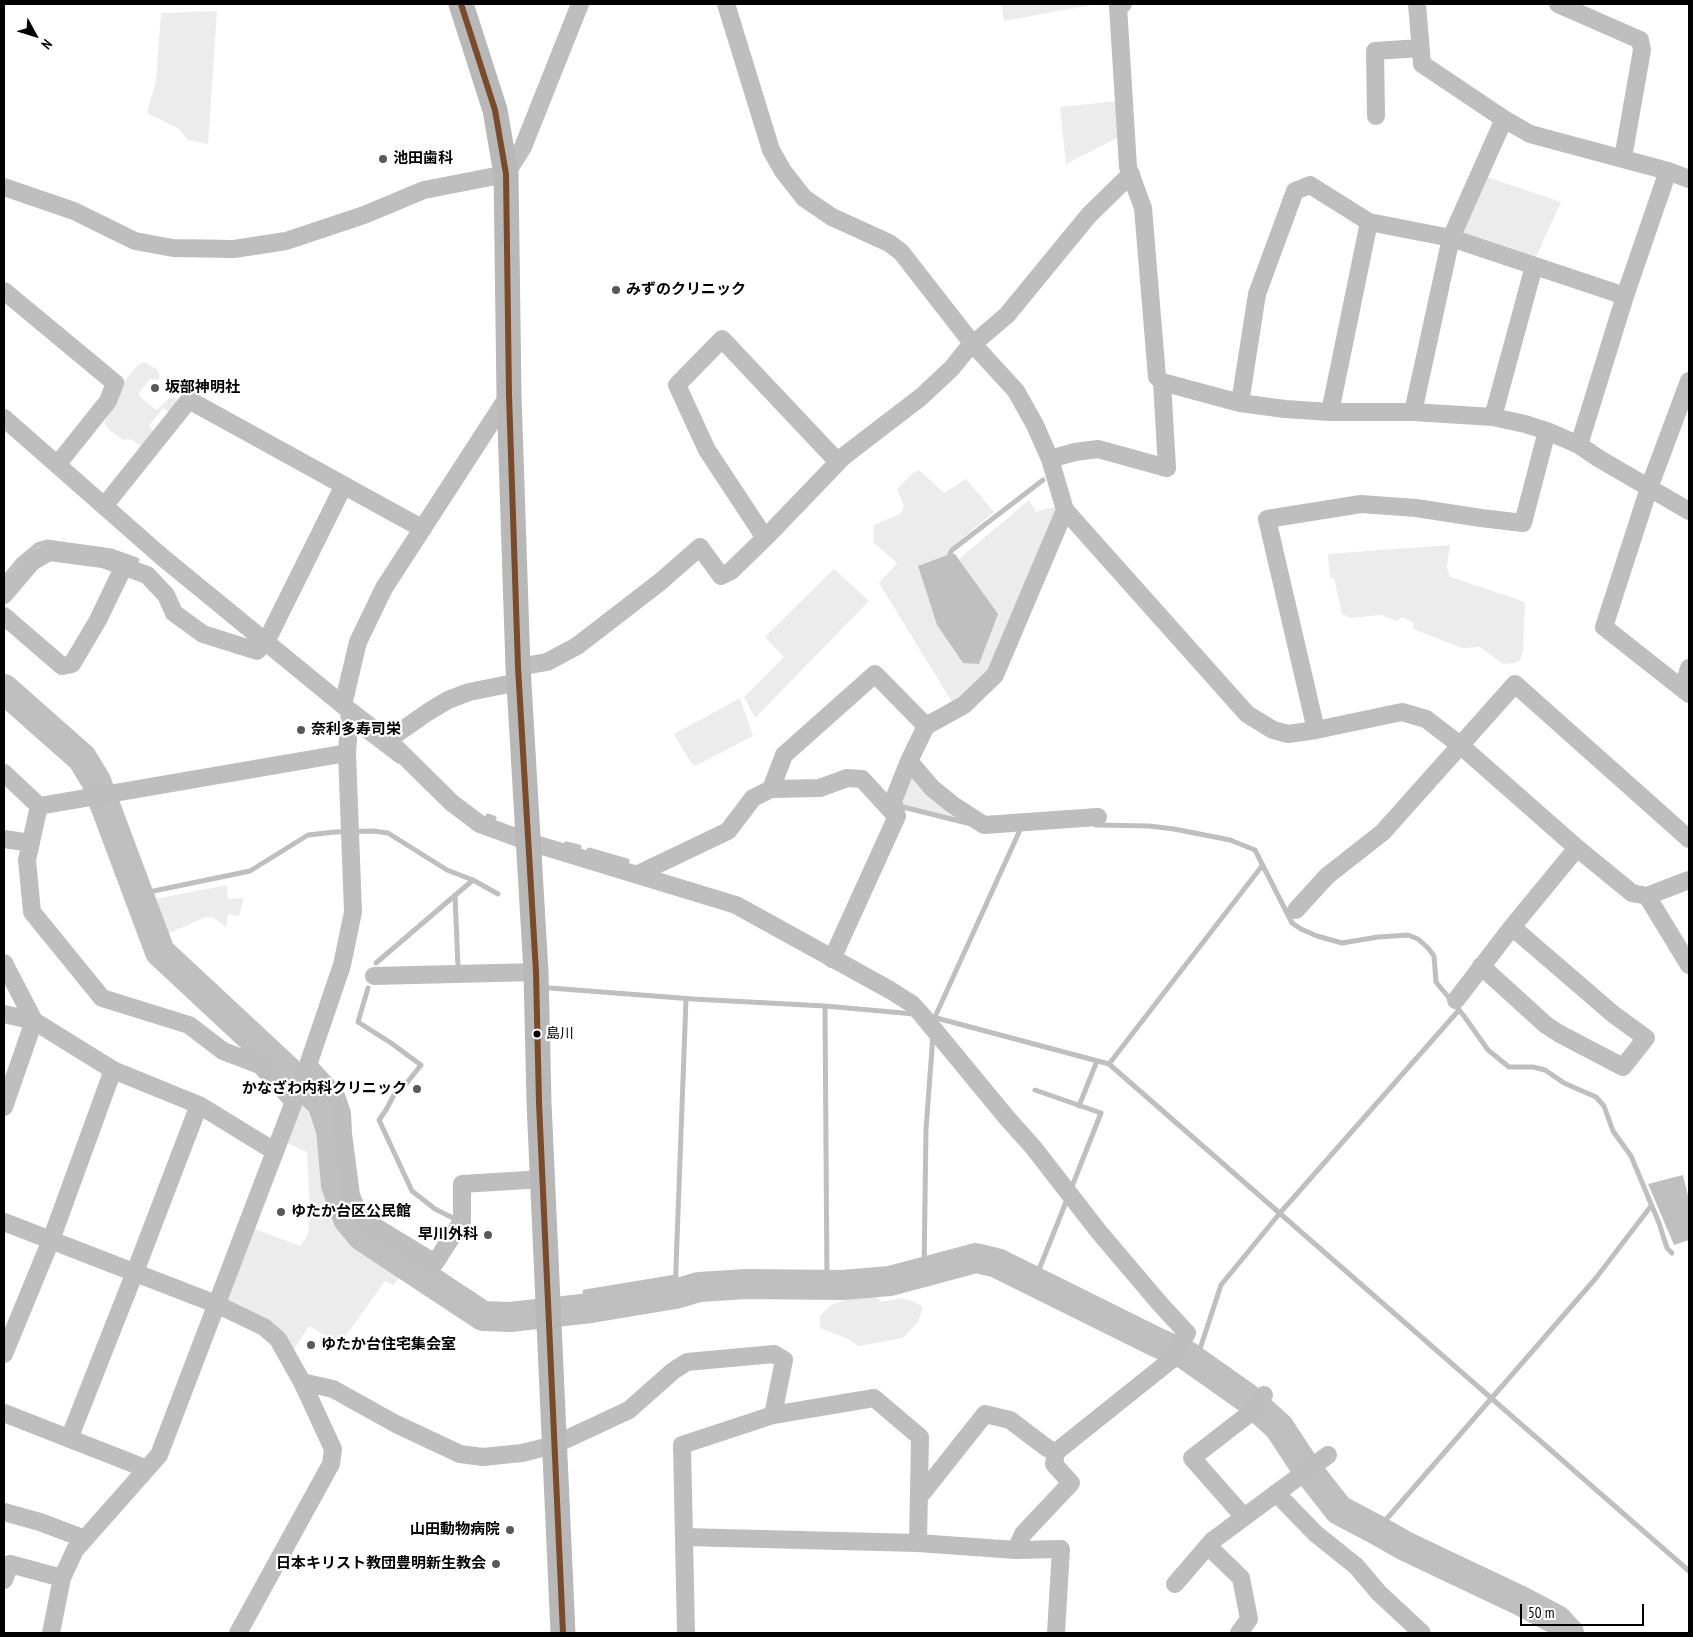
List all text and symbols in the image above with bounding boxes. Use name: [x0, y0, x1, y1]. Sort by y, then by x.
north arrow: [10, 10, 60, 60]
text: N: [37, 36, 56, 53]
place label: 池田歯科: [393, 150, 453, 168]
marker: 池田歯科: [377, 153, 389, 165]
place label: みずのクリニック: [626, 281, 746, 299]
marker: みずのクリニック: [610, 284, 622, 296]
place label: 坂部神明社: [165, 379, 240, 397]
marker: 坂部神明社: [149, 382, 161, 394]
place label: 奈利多寿司栄: [311, 721, 401, 739]
marker: 奈利多寿司栄: [295, 724, 307, 736]
place label: 島川: [546, 1026, 574, 1042]
marker: 島川: [532, 1029, 542, 1039]
place label: かなざわ内科クリニック: [242, 1080, 407, 1098]
marker: かなざわ内科クリニック: [411, 1083, 423, 1095]
place label: ゆたか台区公民館: [291, 1203, 411, 1221]
marker: ゆたか台区公民館: [275, 1206, 287, 1218]
place label: 早川外科: [418, 1226, 478, 1244]
marker: 早川外科: [482, 1229, 494, 1241]
place label: ゆたか台住宅集会室: [321, 1336, 456, 1354]
marker: ゆたか台住宅集会室: [305, 1339, 317, 1351]
place label: 山田動物病院: [410, 1521, 500, 1539]
marker: 山田動物病院: [504, 1524, 516, 1536]
place label: 日本キリスト教団豊明新生教会: [276, 1555, 486, 1573]
marker: 日本キリスト教団豊明新生教会: [490, 1558, 502, 1570]
scale bar: [1523, 1594, 1647, 1626]
text: 50 m: [1528, 1603, 1554, 1622]

